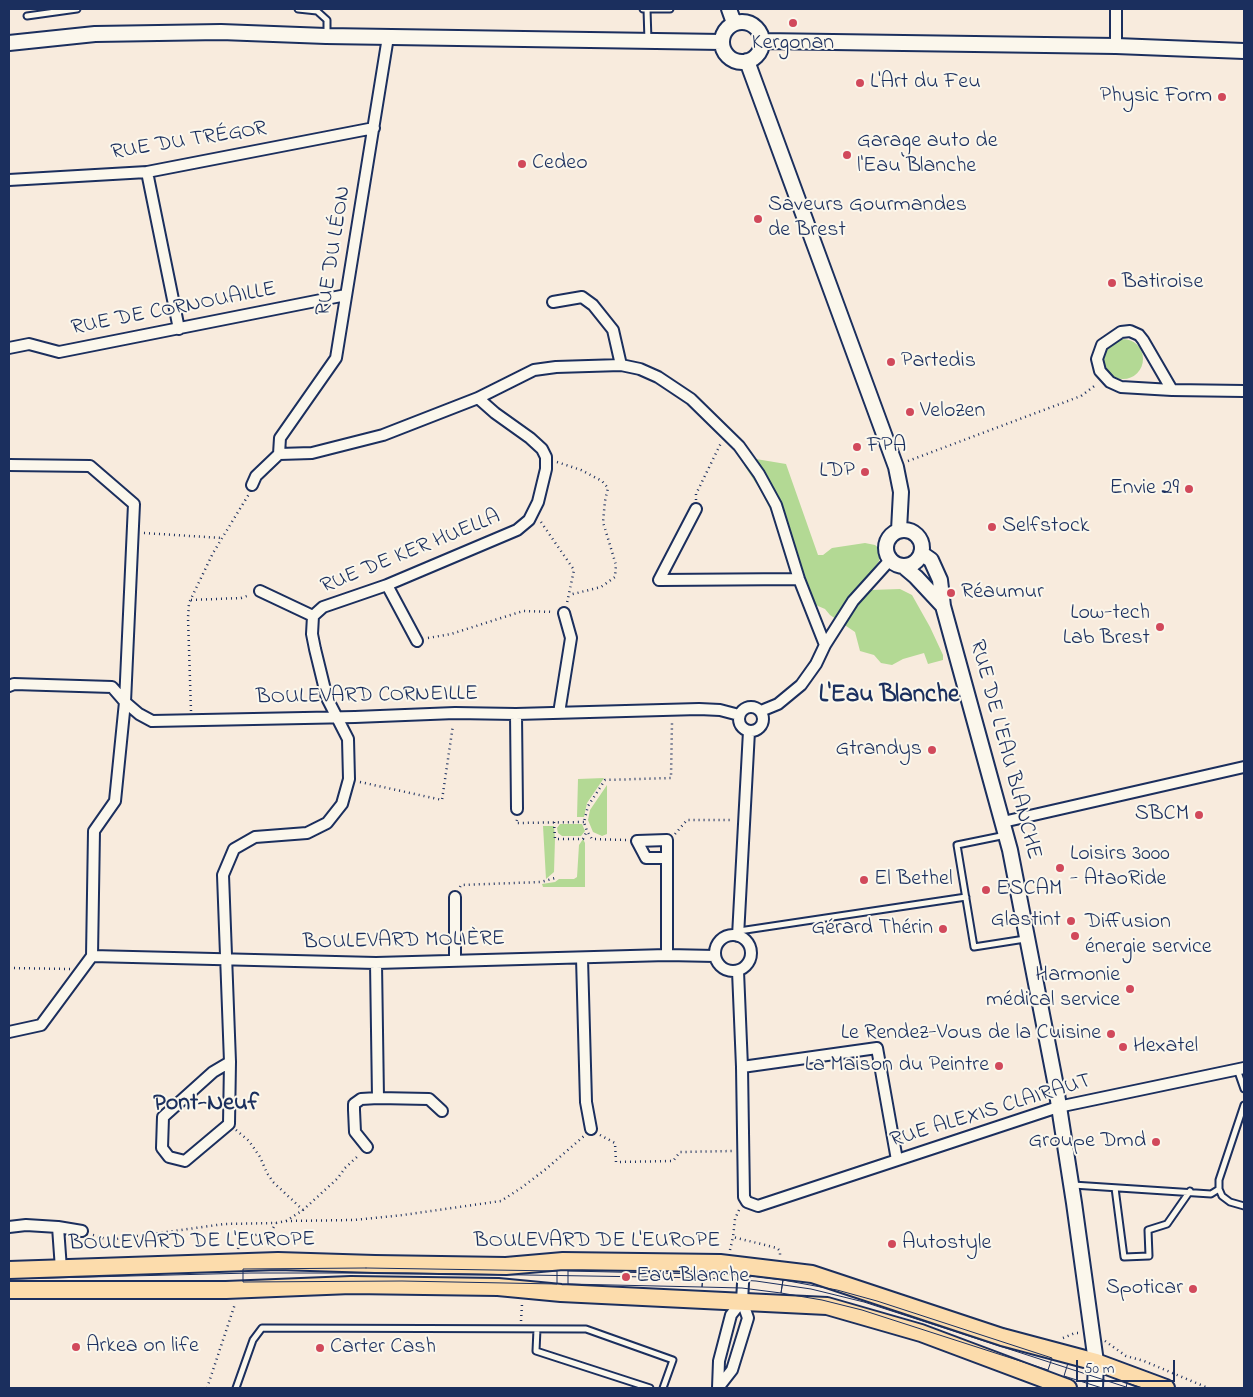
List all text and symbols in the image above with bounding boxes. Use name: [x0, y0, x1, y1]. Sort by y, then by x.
marker: Kergonan: [787, 17, 799, 29]
place label: Kergonan: [752, 31, 834, 57]
place label: L'Art du Feu: [870, 70, 981, 96]
marker: L'Art du Feu: [854, 77, 866, 89]
place label: Physic Form: [1100, 84, 1212, 110]
marker: Physic Form: [1216, 91, 1228, 103]
street label: RUE DU TRÉGOR: [109, 117, 269, 167]
place label: Garage auto de l'Eau Blanche: [857, 129, 998, 180]
marker: Garage auto de l'Eau Blanche: [841, 149, 853, 161]
place label: Cedeo: [532, 151, 588, 177]
marker: Cedeo: [516, 158, 528, 170]
street label: RUE DU LÉON: [312, 184, 358, 318]
place label: Saveurs Gourmandes de Brest: [768, 193, 967, 245]
marker: Saveurs Gourmandes de Brest: [752, 213, 764, 225]
place label: Batiroise: [1122, 270, 1203, 296]
street label: RUE DE CORNOUAILLE: [69, 277, 279, 343]
marker: Batiroise: [1106, 277, 1118, 289]
place label: Partedis: [901, 349, 976, 375]
marker: Partedis: [885, 356, 897, 368]
place label: Velozen: [920, 399, 985, 425]
marker: Velozen: [904, 406, 916, 418]
place label: FPA: [867, 434, 906, 460]
marker: FPA: [851, 441, 863, 453]
place label: LDP: [819, 459, 855, 485]
marker: LDP: [859, 466, 871, 478]
place label: Envie 29: [1109, 476, 1179, 502]
marker: Envie 29: [1183, 483, 1195, 495]
street label: RUE DE KER HUELLA: [317, 505, 505, 601]
place label: Selfstock: [1002, 514, 1089, 540]
marker: Selfstock: [986, 521, 998, 533]
place label: Réaumur: [961, 580, 1044, 606]
marker: Réaumur: [945, 587, 957, 599]
place label: Low-tech Lab Brest: [1063, 601, 1150, 652]
marker: Low-tech Lab Brest: [1154, 621, 1166, 633]
street label: RUE DE L'EAU BLANCHE: [962, 637, 1046, 863]
street label: BOULEVARD CORNEILLE: [256, 682, 478, 712]
district label: L'Eau Blanche: [819, 682, 959, 712]
place label: Gtrandys: [835, 737, 922, 763]
marker: Gtrandys: [926, 744, 938, 756]
place label: SBCM: [1135, 802, 1189, 828]
marker: SBCM: [1193, 809, 1205, 821]
place label: Loisirs 3000 - AtaoRide: [1070, 842, 1170, 894]
marker: Loisirs 3000 - AtaoRide: [1054, 862, 1066, 874]
place label: El Bethel: [874, 867, 953, 893]
marker: El Bethel: [858, 874, 870, 886]
place label: ESCAM: [996, 877, 1062, 903]
marker: ESCAM: [980, 884, 992, 896]
place label: Glastint: [991, 908, 1061, 934]
place label: Diffusion énergie service: [1085, 910, 1212, 961]
marker: Glastint: [1065, 915, 1077, 927]
place label: Gérard Thérin: [811, 916, 933, 942]
marker: Gérard Thérin: [937, 923, 949, 935]
street label: BOULEVARD MOLIÈRE: [303, 927, 505, 957]
marker: Diffusion énergie service: [1069, 930, 1081, 942]
place label: Harmonie médical service: [986, 963, 1120, 1014]
marker: Harmonie médical service: [1124, 983, 1136, 995]
place label: Le Rendez-Vous de la Cuisine: [841, 1021, 1101, 1047]
marker: Le Rendez-Vous de la Cuisine: [1105, 1028, 1117, 1040]
place label: Hexatel: [1133, 1034, 1198, 1060]
marker: Hexatel: [1117, 1041, 1129, 1053]
place label: La Maison du Peintre: [805, 1053, 989, 1079]
marker: La Maison du Peintre: [993, 1060, 1005, 1072]
street label: RUE ALEXIS CLAIRAUT: [887, 1069, 1095, 1155]
district label: Pont-Neuf: [153, 1091, 259, 1119]
place label: Groupe Dmd: [1029, 1129, 1146, 1155]
marker: Groupe Dmd: [1150, 1136, 1162, 1148]
street label: BOULEVARD DE L'EUROPE: [69, 1228, 315, 1258]
street label: BOULEVARD DE L'EUROPE: [474, 1229, 720, 1255]
place label: Autostyle: [902, 1231, 991, 1257]
marker: Autostyle: [886, 1238, 898, 1250]
place label: Eau Blanche: [636, 1264, 749, 1290]
marker: Eau Blanche: [620, 1271, 632, 1283]
place label: Spoticar: [1106, 1276, 1183, 1302]
marker: Spoticar: [1187, 1283, 1199, 1295]
place label: Arkea on life: [86, 1334, 199, 1360]
place label: Carter Cash: [330, 1335, 436, 1361]
marker: Arkea on life: [70, 1341, 82, 1353]
marker: Carter Cash: [314, 1342, 326, 1354]
scale bar: [1078, 1350, 1177, 1382]
text: 50 m: [1084, 1358, 1114, 1380]

